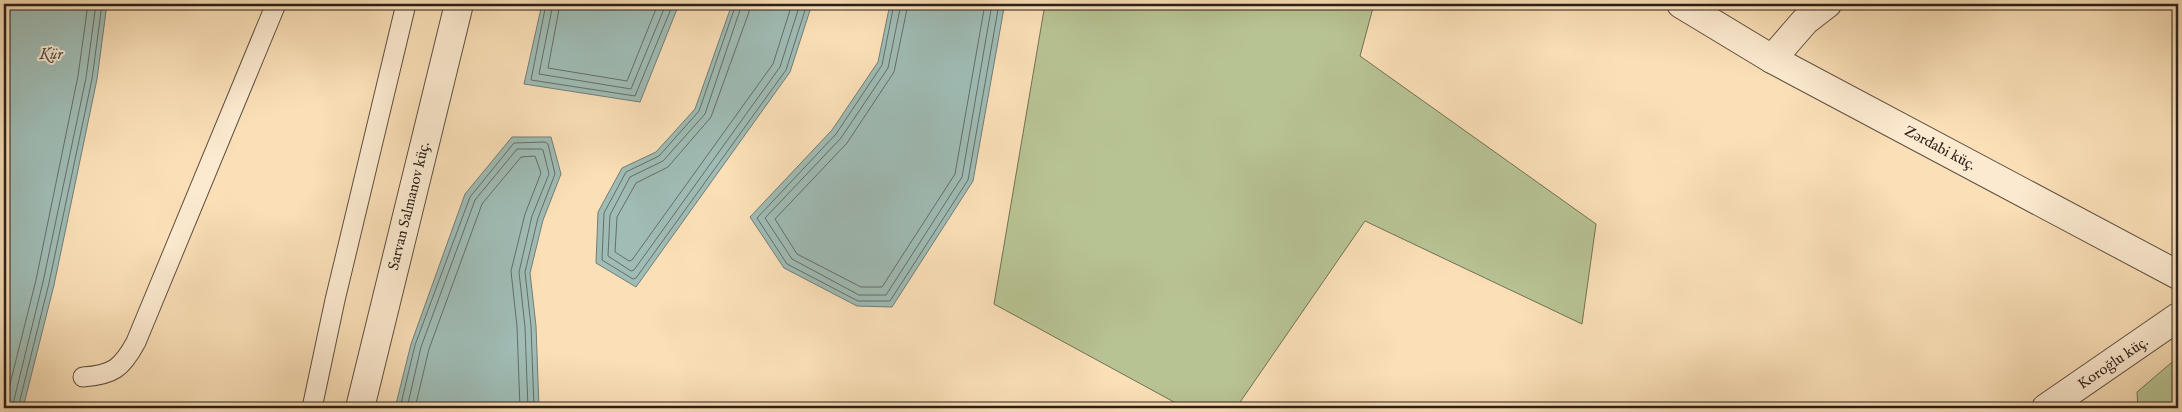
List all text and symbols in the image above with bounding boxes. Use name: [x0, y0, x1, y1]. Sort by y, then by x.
water label: Kür: [38, 45, 64, 65]
street label: Zərdabi küç.: [1901, 121, 1979, 175]
street label: Sarvan Salmanov küç.: [384, 140, 434, 272]
street label: Koroğlu küç.: [2074, 332, 2152, 394]

